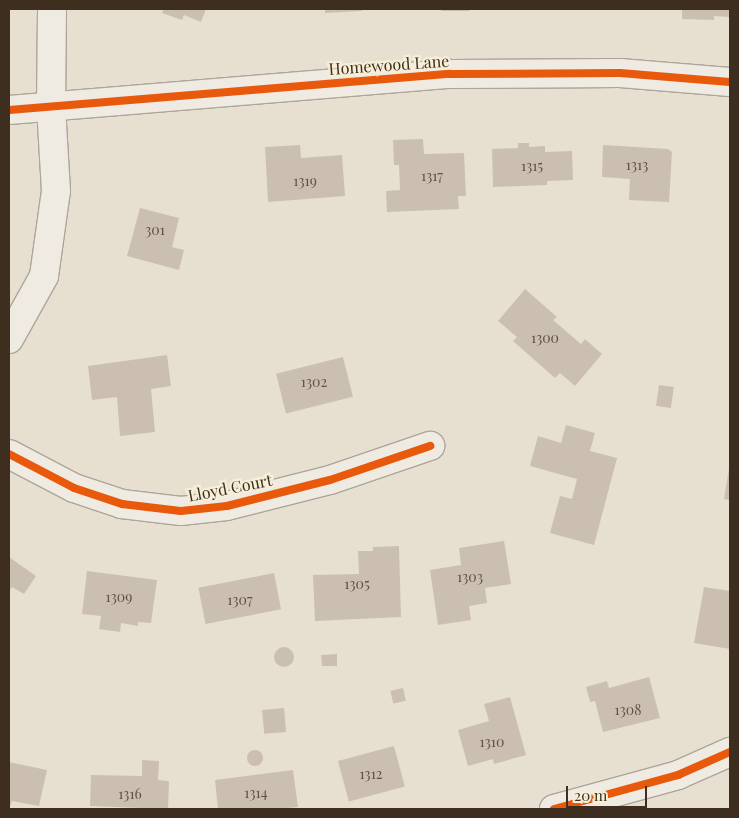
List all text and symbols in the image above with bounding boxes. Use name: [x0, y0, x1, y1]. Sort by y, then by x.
street label: Homewood Lane: [328, 51, 450, 79]
house number: 1313: [626, 157, 648, 173]
house number: 1315: [521, 158, 543, 174]
house number: 1317: [421, 168, 443, 184]
house number: 1319: [293, 173, 317, 189]
house number: 301: [145, 222, 165, 238]
house number: 1300: [531, 330, 559, 346]
house number: 1302: [301, 374, 327, 390]
street label: Lloyd Court: [186, 470, 274, 506]
house number: 1303: [457, 569, 483, 585]
house number: 1305: [344, 576, 370, 592]
house number: 1309: [106, 589, 132, 605]
house number: 1307: [227, 592, 253, 608]
house number: 1308: [615, 702, 641, 718]
house number: 1310: [480, 734, 504, 750]
house number: 1312: [359, 766, 383, 782]
scale bar: [569, 776, 650, 808]
house number: 1314: [244, 785, 268, 801]
text: 20 m: [574, 785, 607, 805]
house number: 1316: [118, 786, 142, 802]

